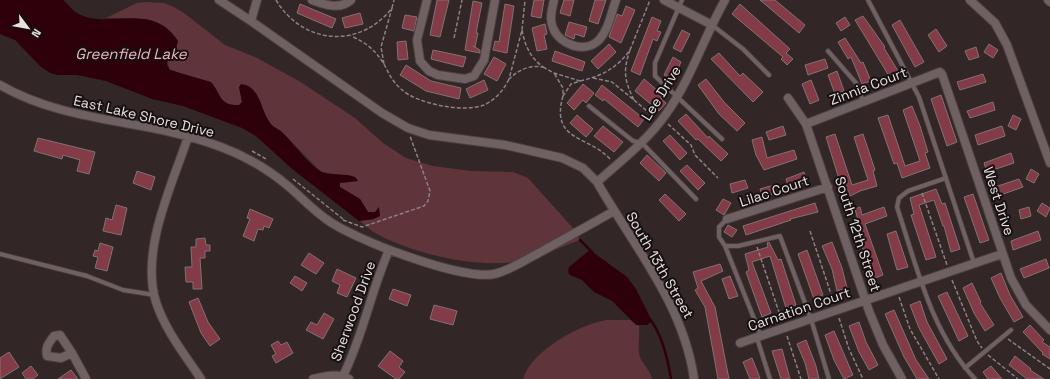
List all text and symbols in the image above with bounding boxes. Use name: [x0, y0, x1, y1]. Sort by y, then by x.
north arrow: [8, 8, 48, 48]
text: N: [29, 26, 44, 40]
water label: Greenfield Lake: [75, 44, 188, 63]
street label: Lee Drive: [637, 62, 685, 124]
street label: Zinnia Court: [827, 63, 909, 109]
street label: East Lake Shore Drive: [72, 91, 216, 141]
street label: West Drive: [979, 164, 1019, 238]
street label: Lilac Court: [737, 171, 811, 211]
street label: South 12th Street: [831, 174, 885, 294]
street label: South 13th Street: [622, 208, 698, 322]
street label: Sherwood Drive: [327, 258, 379, 364]
street label: Carnation Court: [745, 283, 853, 335]

